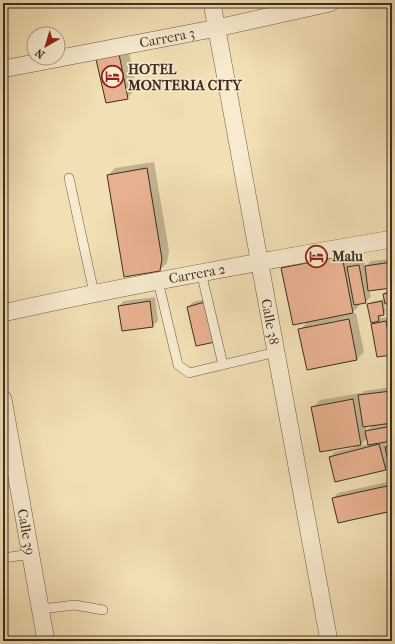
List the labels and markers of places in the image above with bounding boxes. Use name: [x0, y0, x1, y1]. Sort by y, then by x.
place label: HOTEL MONTERIA CITY: [127, 61, 243, 94]
hotel icon: HOTEL MONTERIA CITY: [99, 64, 125, 90]
hotel icon: Malu: [304, 243, 330, 269]
place label: Malu: [331, 248, 363, 265]

